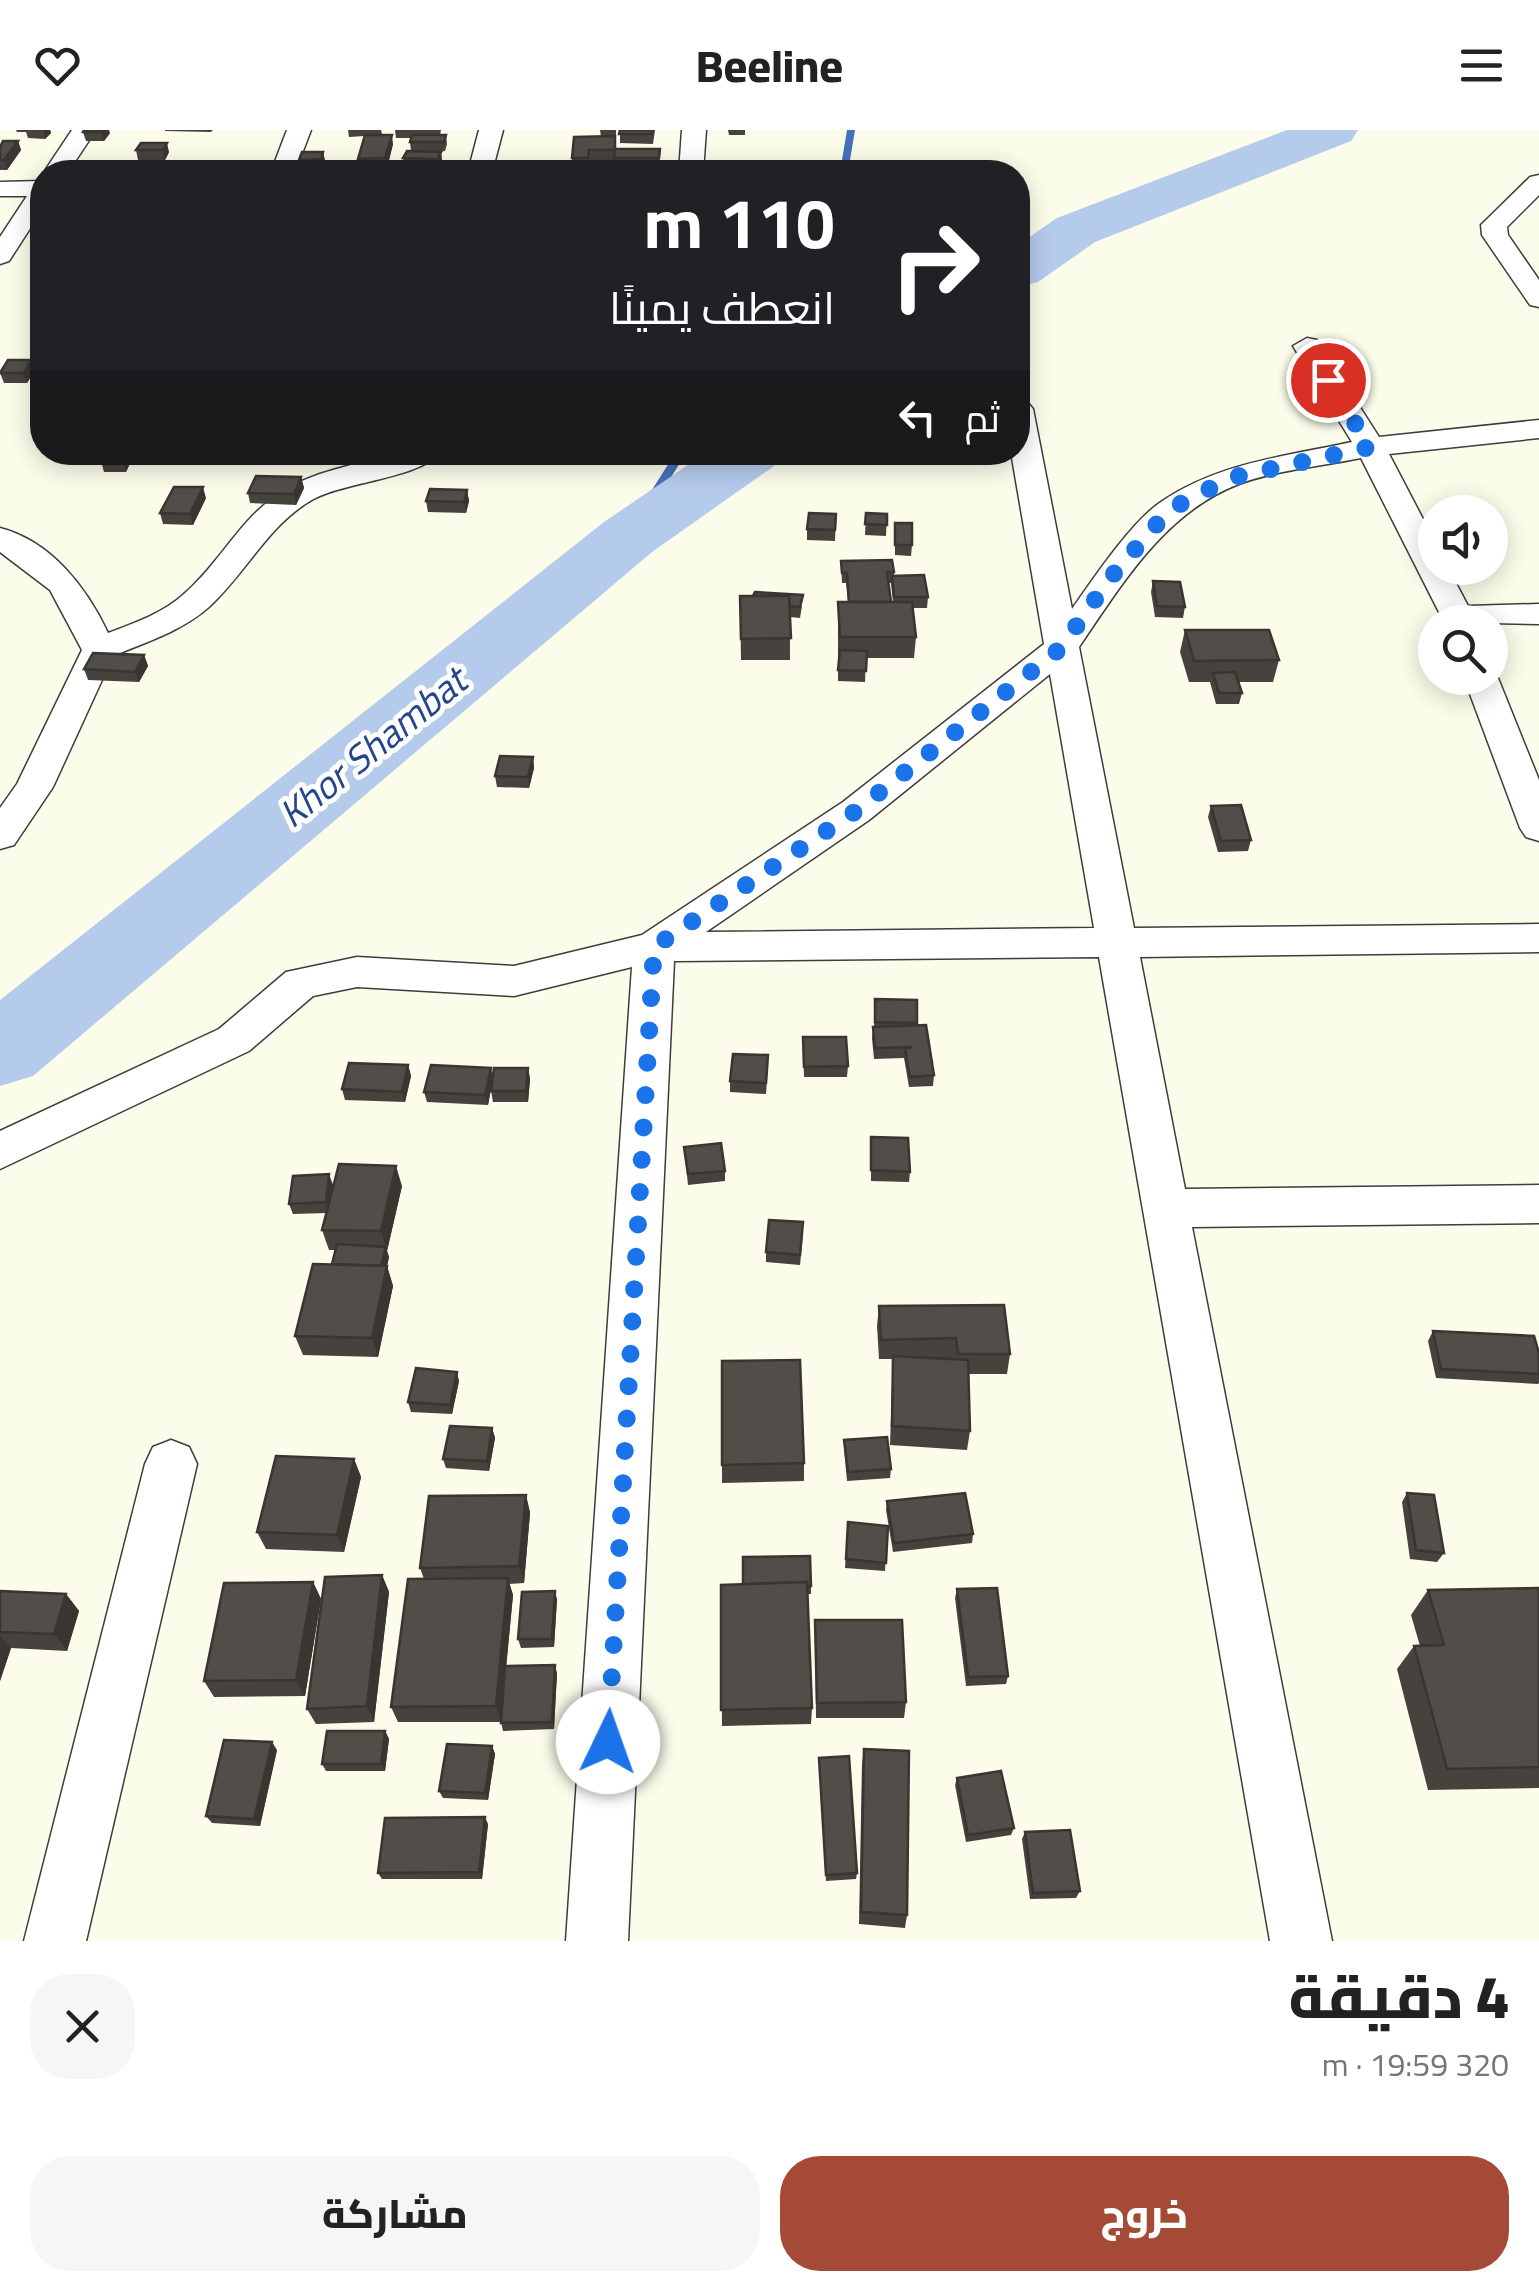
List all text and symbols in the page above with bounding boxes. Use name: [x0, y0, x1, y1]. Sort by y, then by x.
text: Beeline: [696, 23, 843, 108]
icon: heart: [30, 38, 85, 93]
icon: menu: [1454, 38, 1509, 93]
text: 110 m: [644, 157, 835, 288]
icon: right: [870, 200, 1000, 330]
text: انعطف يمينًا: [609, 265, 835, 350]
pin: [1286, 338, 1371, 423]
icon: arrive: [1301, 353, 1356, 408]
text: ثم: [965, 382, 1000, 454]
icon: left: [890, 390, 945, 445]
map controls: [1418, 495, 1508, 695]
button: sound: [1418, 495, 1508, 585]
button: search: [1418, 605, 1508, 695]
water label: Khor Shambat: [261, 644, 487, 847]
position arrow: [556, 1690, 660, 1794]
text: 4 دقيقة: [1288, 1940, 1509, 2052]
button: close: [30, 1974, 135, 2079]
text: 320 m · 19:59: [1322, 2034, 1509, 2094]
button: مشاركة: [30, 2156, 760, 2271]
button: خروج: [780, 2156, 1509, 2271]

